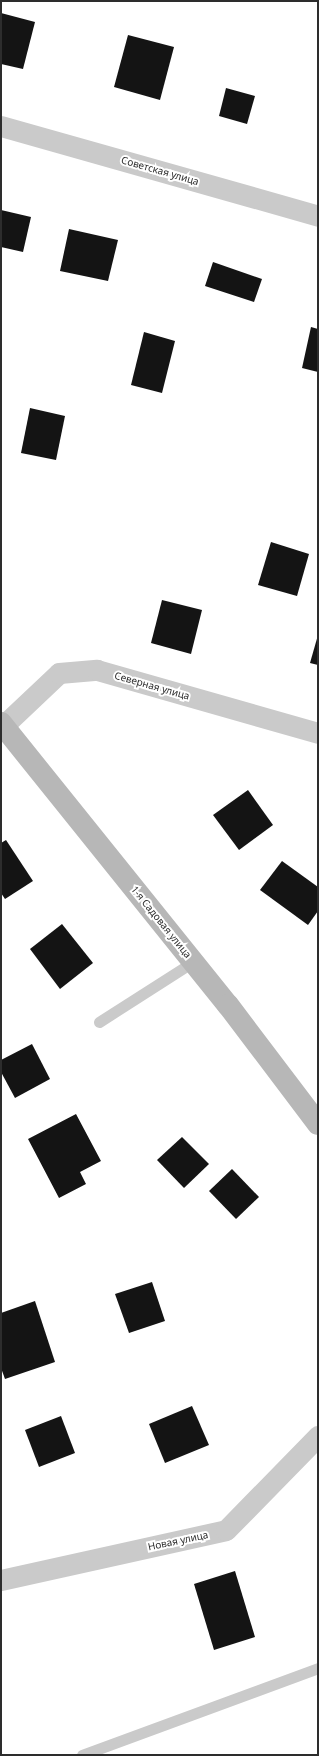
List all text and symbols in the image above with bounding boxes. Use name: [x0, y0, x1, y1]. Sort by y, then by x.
street label: Советская улица: [120, 154, 200, 188]
street label: Северная улица: [113, 670, 191, 702]
street label: 1-я Садовая улица: [128, 884, 194, 960]
street label: Новая улица: [147, 1529, 209, 1553]

